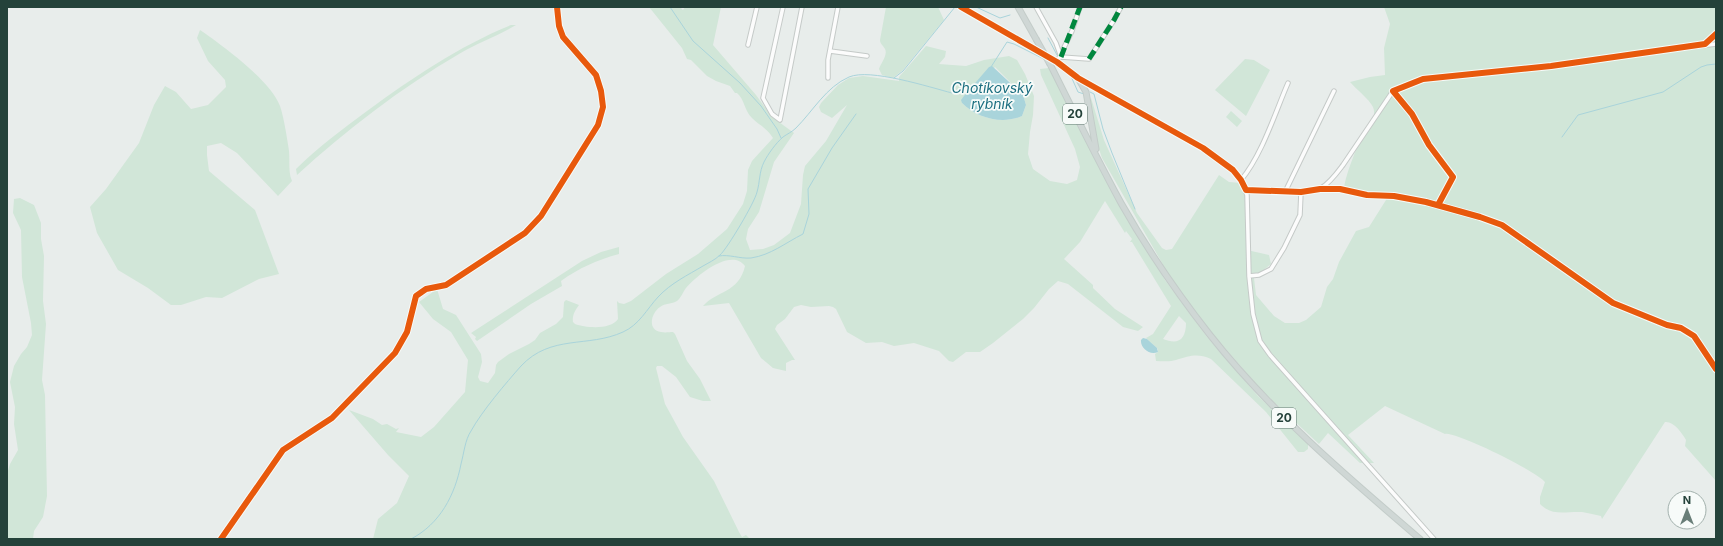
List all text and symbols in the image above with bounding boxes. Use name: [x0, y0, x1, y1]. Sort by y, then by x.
water label: Chotíkovský rybník: [951, 79, 1034, 112]
road number: 20: [1063, 104, 1087, 124]
road number: 20: [1272, 408, 1296, 428]
north arrow: [1667, 490, 1707, 530]
text: N: [1683, 493, 1691, 507]

